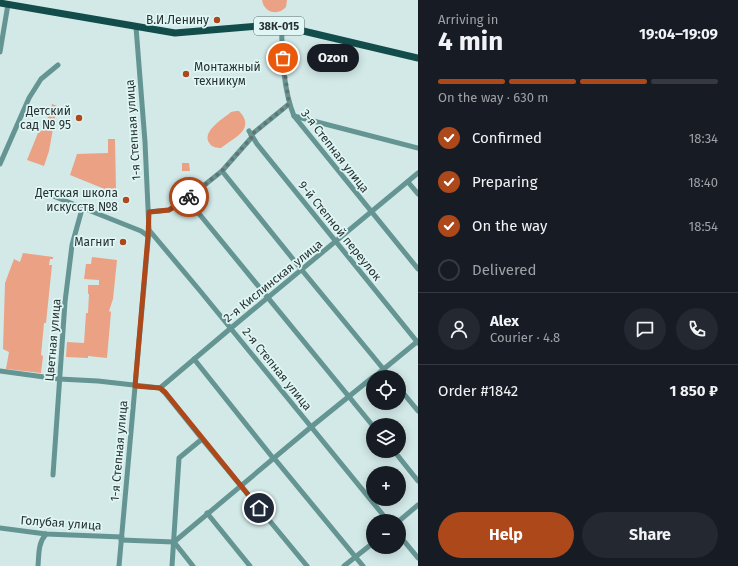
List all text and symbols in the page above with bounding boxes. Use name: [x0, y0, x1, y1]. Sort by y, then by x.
text: Arriving in: [438, 12, 498, 27]
place label: В.И.Ленину: [146, 13, 209, 27]
marker: В.И.Ленину: [212, 15, 222, 25]
road number: 38К-015: [254, 17, 304, 35]
text: 19:04–19:09: [639, 25, 718, 43]
text: 4 min: [438, 26, 503, 57]
pin: [266, 41, 300, 75]
callout: Ozon: [307, 44, 359, 72]
icon: bag: [272, 47, 294, 69]
text: Ozon: [318, 50, 348, 65]
place label: Монтажный техникум: [194, 60, 261, 88]
marker: Монтажный техникум: [181, 69, 191, 79]
street label: 1-я Степная улица: [122, 79, 144, 181]
text: On the way · 630 m: [438, 90, 548, 105]
place label: Детский сад № 95: [20, 104, 71, 132]
street label: 3-я Степная улица: [298, 106, 372, 196]
marker: Детский сад № 95: [74, 113, 84, 123]
icon: check: [438, 127, 460, 149]
text: Confirmed: [472, 129, 542, 147]
text: 18:34: [689, 131, 718, 146]
icon: check: [438, 171, 460, 193]
text: Preparing: [472, 173, 537, 191]
text: 18:40: [688, 175, 718, 190]
courier: [169, 177, 209, 217]
street label: 9-й Степной переулок: [296, 178, 385, 284]
place label: Детская школа искусств №8: [34, 186, 118, 214]
icon: bike: [178, 186, 200, 208]
marker: Детская школа искусств №8: [121, 195, 131, 205]
icon: check: [438, 215, 460, 237]
text: On the way: [472, 217, 547, 235]
text: 18:54: [689, 219, 718, 234]
place label: Магнит: [74, 235, 116, 249]
marker: Магнит: [118, 237, 128, 247]
street label: 2-я Кислинская улица: [221, 237, 325, 325]
text: Delivered: [472, 261, 536, 279]
street label: Цветная улица: [42, 298, 64, 382]
button: person: [438, 308, 480, 350]
button: chat: [624, 308, 666, 350]
button: phone: [676, 308, 718, 350]
text: Alex: [490, 312, 519, 330]
street label: 2-я Степная улица: [239, 325, 315, 413]
text: Courier · 4.8: [490, 330, 560, 345]
map controls: [366, 370, 406, 554]
button: locate: [366, 370, 406, 410]
text: Order #1842: [438, 382, 518, 400]
text: 1 850 ₽: [669, 382, 718, 400]
street label: 1-я Степная улица: [108, 400, 130, 502]
button: layers: [366, 418, 406, 458]
button: +: [366, 466, 406, 506]
pin: [242, 491, 276, 525]
icon: home: [248, 497, 270, 519]
button: Help: [438, 512, 574, 558]
button: Share: [582, 512, 718, 558]
street label: Голубая улица: [20, 513, 102, 533]
button: −: [366, 514, 406, 554]

